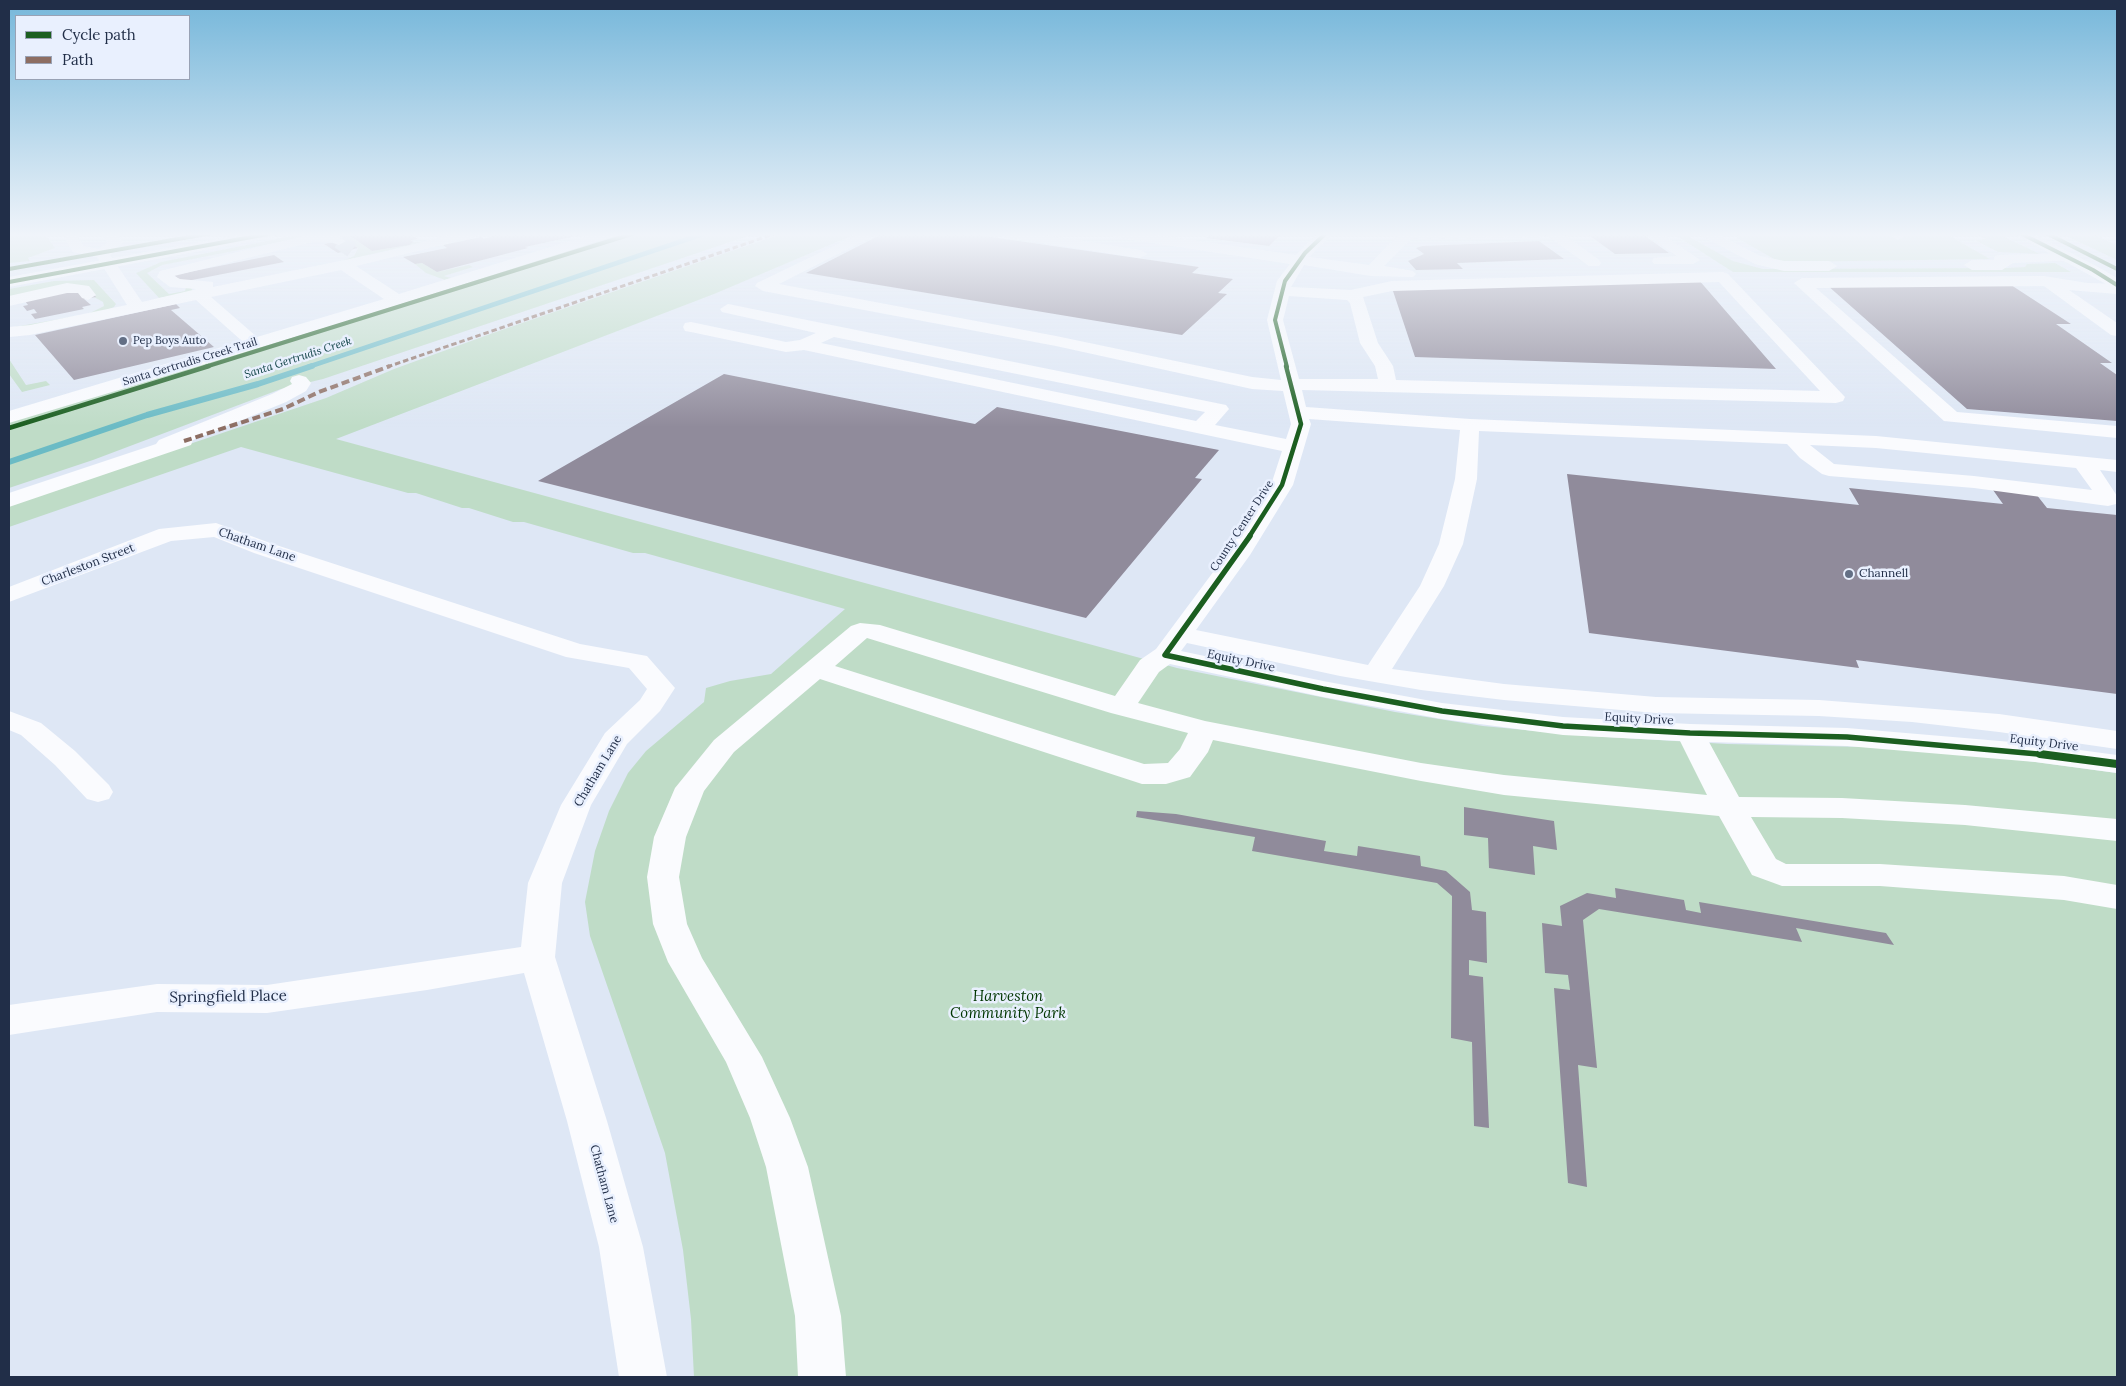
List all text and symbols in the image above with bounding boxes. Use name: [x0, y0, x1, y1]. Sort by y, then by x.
legend: [15, 15, 190, 80]
text: Cycle path: [62, 25, 136, 44]
text: Path: [62, 50, 93, 69]
place label: Pep Boys Auto: [133, 334, 206, 348]
water label: Santa Gertrudis Creek: [243, 334, 353, 382]
marker: Pep Boys Auto: [117, 335, 129, 347]
street label: Santa Gertrudis Creek Trail: [121, 335, 259, 389]
street label: County Center Drive: [1208, 478, 1276, 574]
street label: Chatham Lane: [216, 525, 298, 565]
street label: Charleston Street: [40, 541, 136, 589]
place label: Channell: [1859, 567, 1908, 581]
marker: Channell: [1843, 568, 1855, 580]
street label: Equity Drive: [1206, 647, 1276, 675]
street label: Equity Drive: [1604, 710, 1674, 728]
street label: Equity Drive: [2009, 732, 2079, 754]
street label: Chatham Lane: [571, 733, 625, 809]
street label: Springfield Place: [169, 987, 287, 1007]
park label: Harveston Community Park: [950, 988, 1066, 1023]
street label: Chatham Lane: [587, 1143, 621, 1225]

